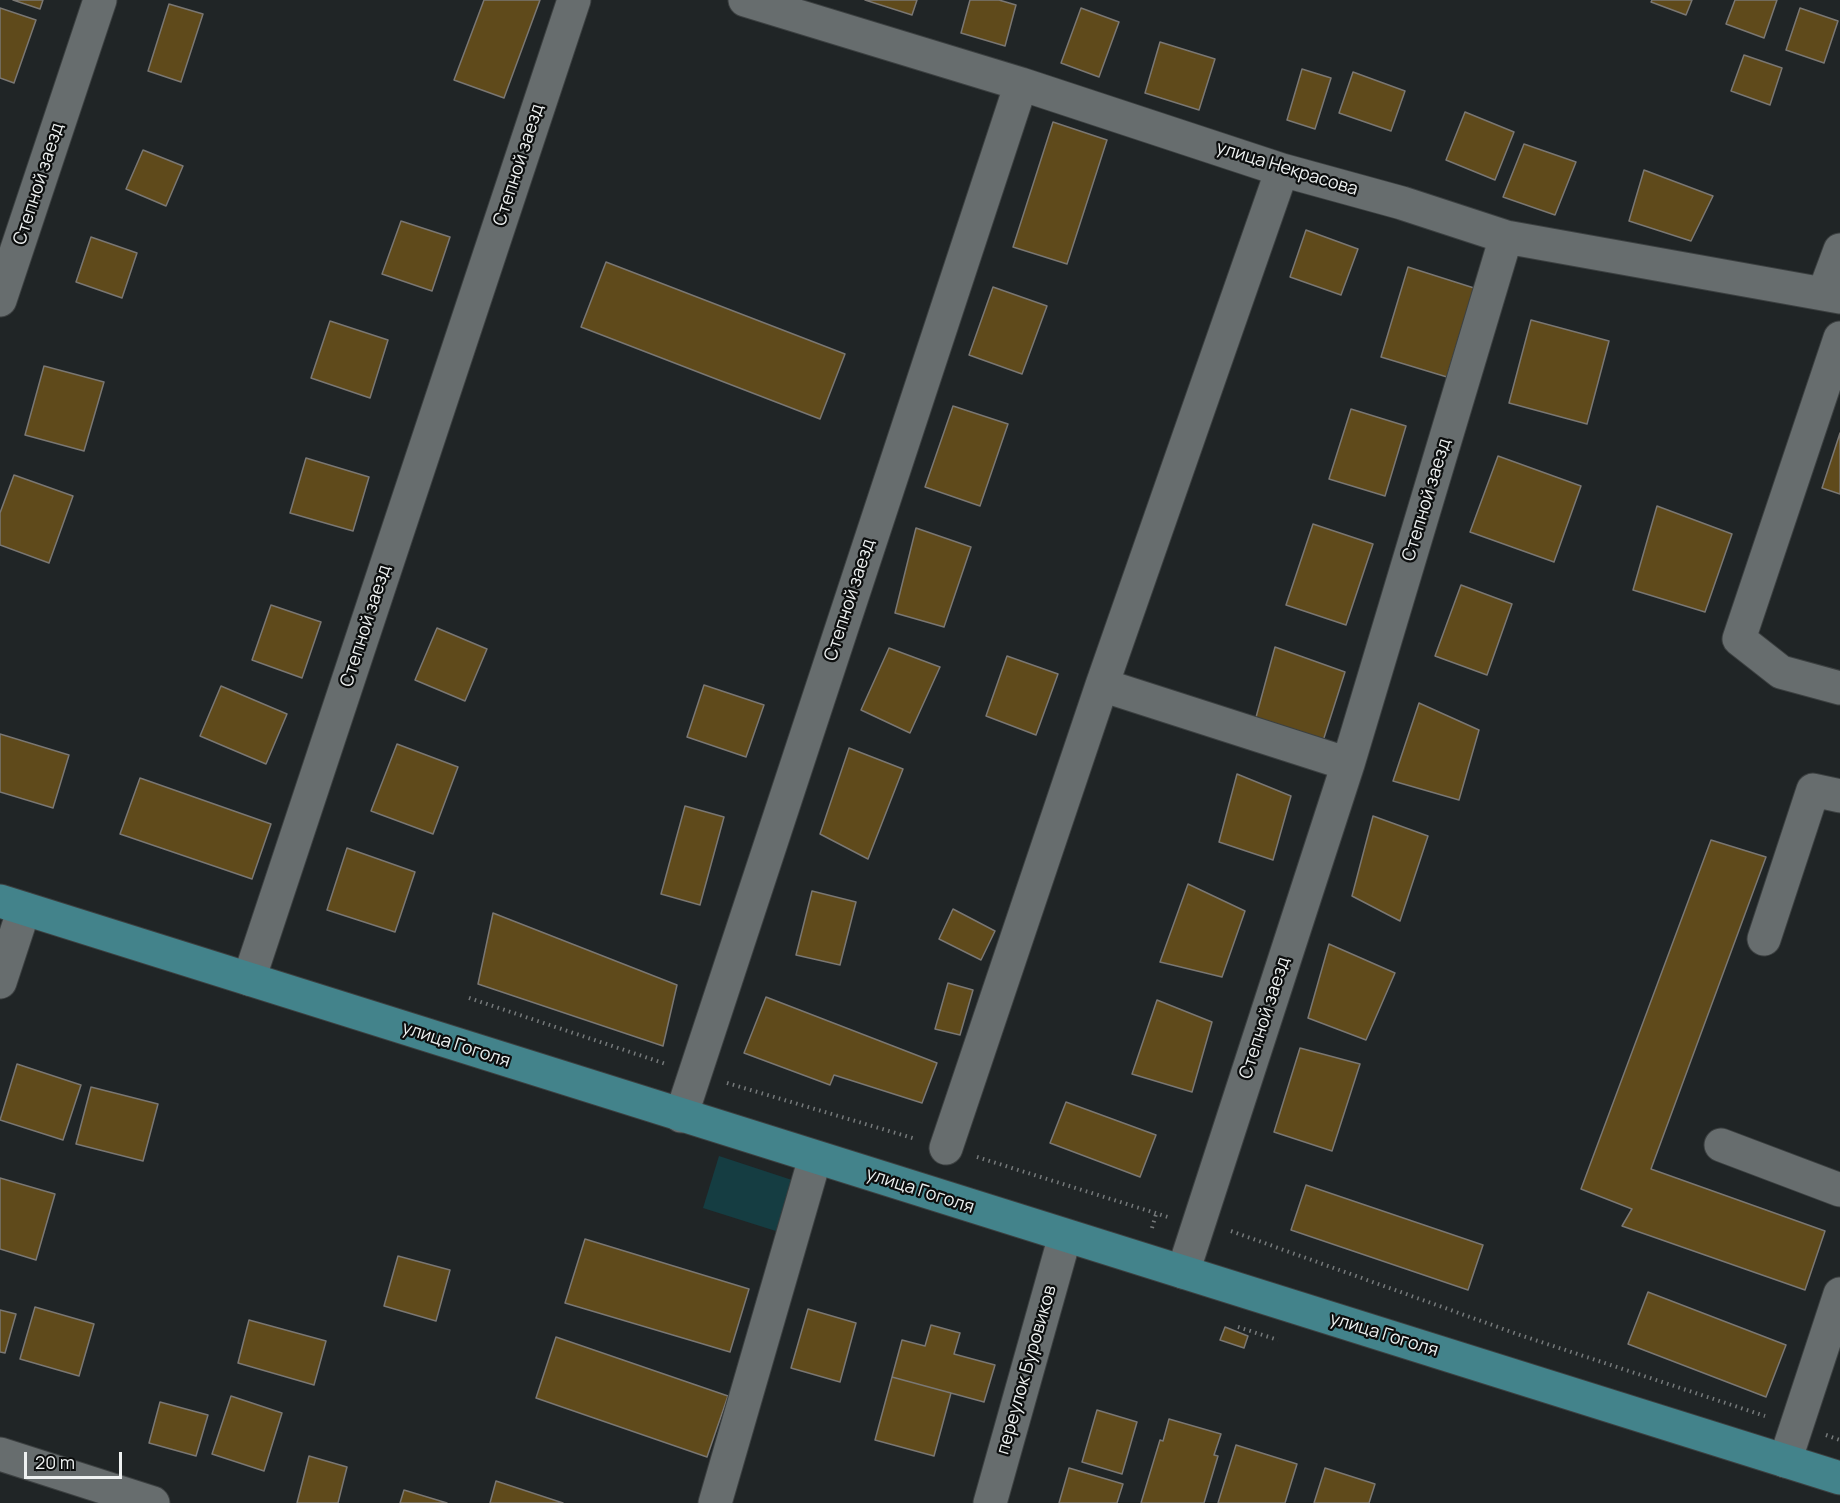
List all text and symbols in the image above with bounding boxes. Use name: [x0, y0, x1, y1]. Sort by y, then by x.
street label: Степной заезд: [489, 101, 549, 229]
street label: Степной заезд: [9, 120, 69, 248]
street label: улица Некрасова: [1214, 137, 1360, 201]
street label: Степной заезд: [1398, 436, 1456, 564]
street label: Степной заезд: [820, 536, 880, 664]
street label: Степной заезд: [336, 562, 396, 690]
street label: Степной заезд: [1235, 954, 1295, 1082]
street label: улица Гоголя: [399, 1017, 513, 1073]
street label: улица Гоголя: [863, 1163, 977, 1219]
street label: переулок Буровиков: [992, 1283, 1062, 1457]
street label: улица Гоголя: [1327, 1308, 1441, 1362]
scale bar: [27, 1440, 124, 1478]
text: 20 m: [35, 1450, 75, 1474]

